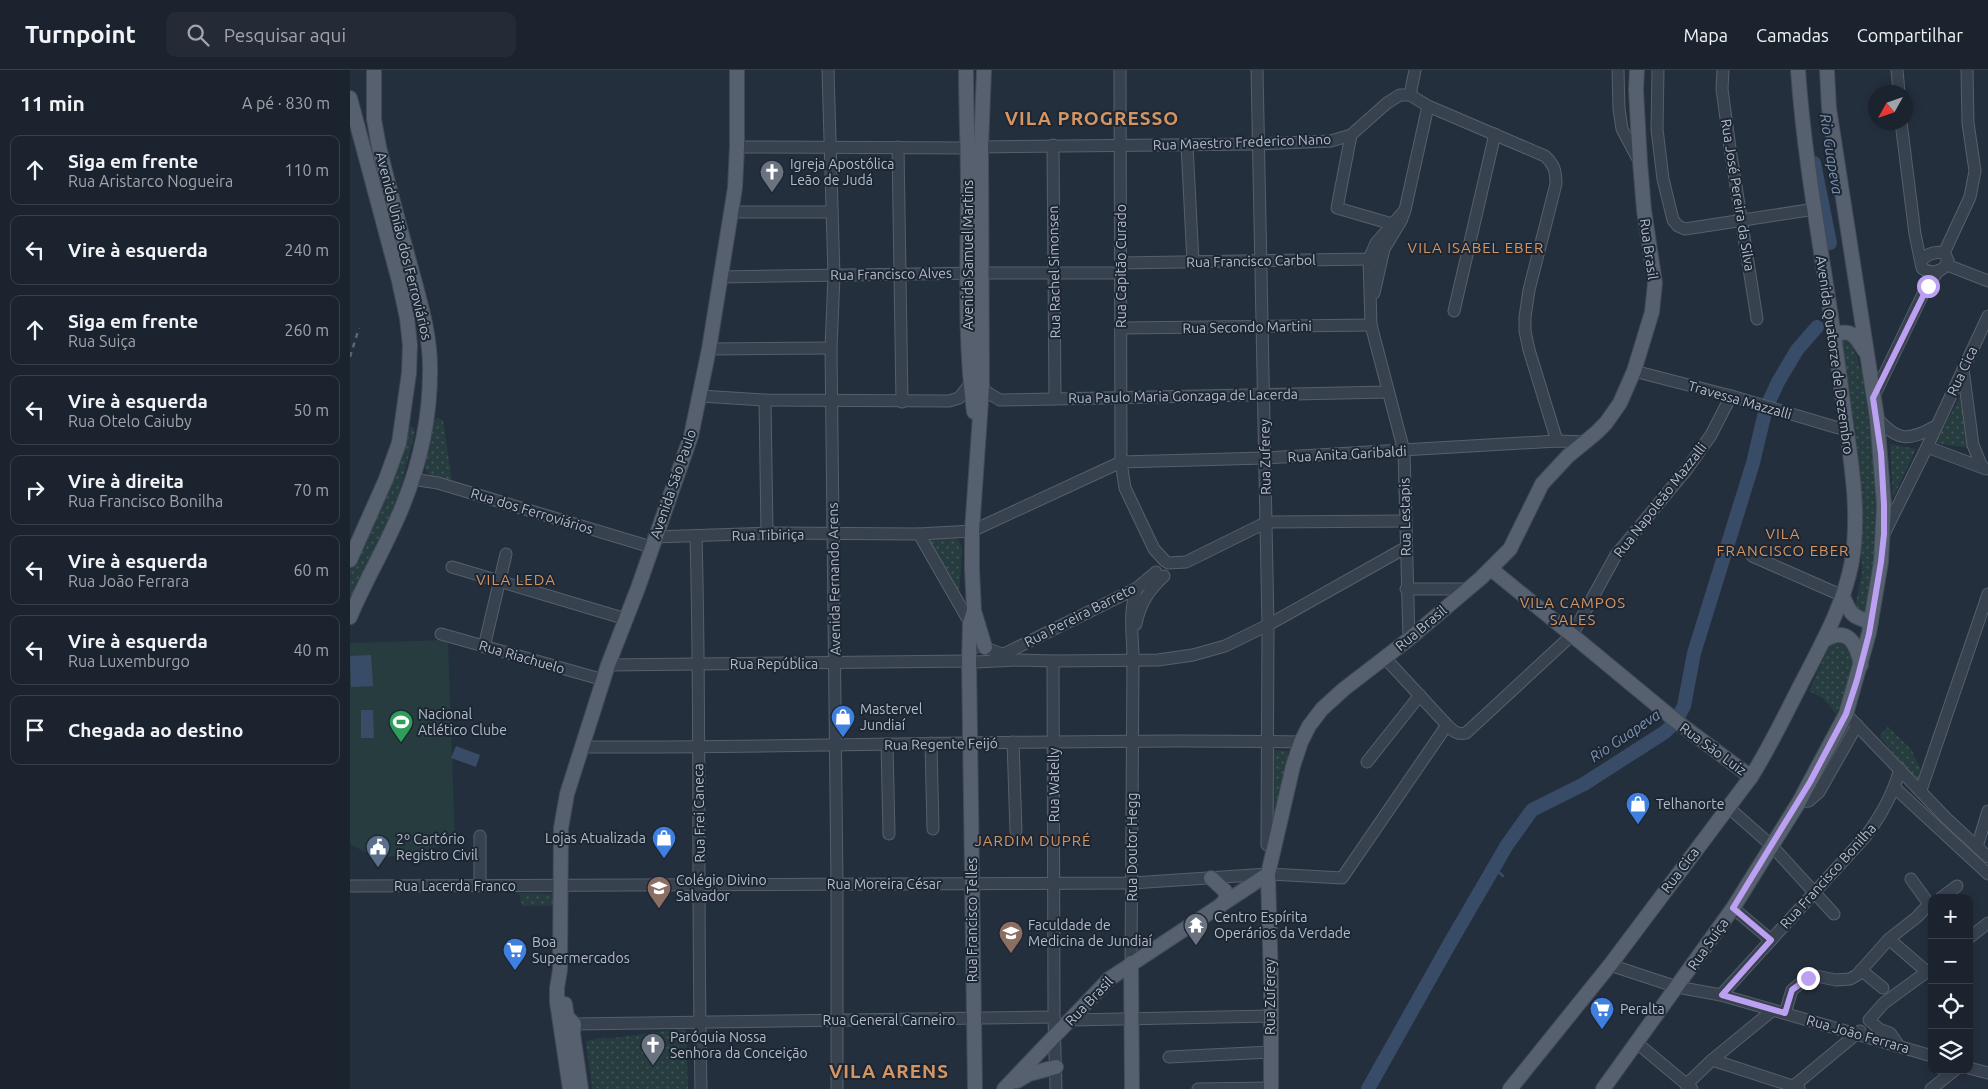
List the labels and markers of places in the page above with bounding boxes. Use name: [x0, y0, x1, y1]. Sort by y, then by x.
place label: Igreja Apostólica Leão de Judá: [790, 156, 894, 188]
church icon: Igreja Apostólica Leão de Judá: [759, 159, 785, 193]
place label: Mastervel Jundiaí: [860, 701, 923, 733]
shop icon: Mastervel Jundiaí: [830, 704, 856, 738]
place label: Nacional Atlético Clube: [418, 706, 507, 738]
sports icon: Nacional Atlético Clube: [388, 709, 414, 743]
shop icon: Telhanorte: [1625, 791, 1651, 825]
place label: Telhanorte: [1656, 796, 1724, 812]
shop icon: Lojas Atualizada: [651, 825, 677, 859]
place label: Lojas Atualizada: [545, 830, 646, 846]
place label: 2º Cartório Registro Civil: [396, 831, 478, 863]
public building icon: 2º Cartório Registro Civil: [365, 834, 391, 868]
place label: Colégio Divino Salvador: [676, 872, 767, 904]
school or university icon: Colégio Divino Salvador: [646, 875, 672, 909]
place label: Centro Espírita Operários da Verdade: [1214, 909, 1351, 941]
temple icon: Centro Espírita Operários da Verdade: [1183, 912, 1209, 946]
place label: Faculdade de Medicina de Jundiaí: [1028, 917, 1153, 949]
school or university icon: Faculdade de Medicina de Jundiaí: [998, 920, 1024, 954]
place label: Boa Supermercados: [532, 934, 630, 966]
supermarket icon: Boa Supermercados: [502, 937, 528, 971]
supermarket icon: Peralta: [1589, 996, 1615, 1030]
place label: Peralta: [1620, 1001, 1665, 1017]
place label: Paróquia Nossa Senhora da Conceição: [670, 1029, 808, 1061]
church icon: Paróquia Nossa Senhora da Conceição: [640, 1032, 666, 1066]

